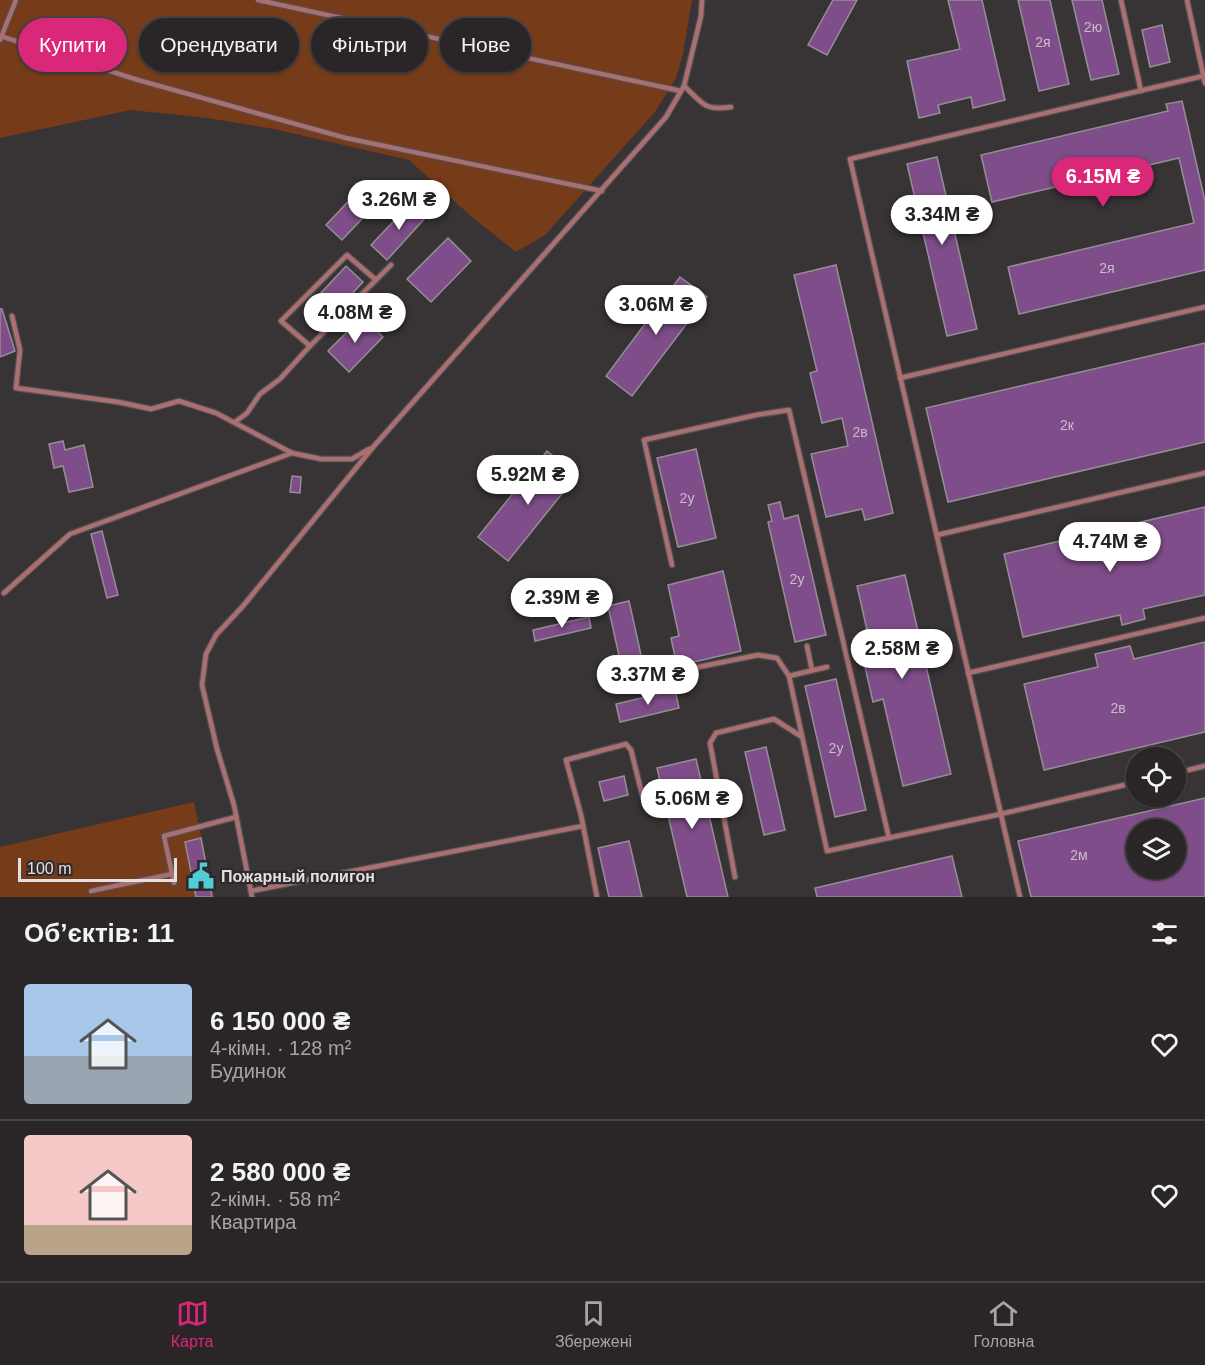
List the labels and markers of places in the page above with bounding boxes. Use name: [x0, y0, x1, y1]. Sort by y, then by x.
pin: 6.15M ₴: [1048, 157, 1158, 208]
pin: 3.26M ₴: [344, 180, 454, 231]
pin: 3.34M ₴: [887, 195, 997, 246]
pin: 3.06M ₴: [601, 285, 711, 336]
pin: 4.08M ₴: [300, 293, 410, 344]
pin: 5.92M ₴: [473, 455, 583, 506]
pin: 4.74M ₴: [1055, 522, 1165, 573]
pin: 2.39M ₴: [507, 578, 617, 629]
pin: 2.58M ₴: [847, 629, 957, 680]
pin: 3.37M ₴: [593, 655, 703, 706]
pin: 5.06M ₴: [637, 779, 747, 830]
public building icon: Пожарный полигон: [186, 861, 216, 891]
place label: Пожарный полигон: [221, 868, 375, 885]

